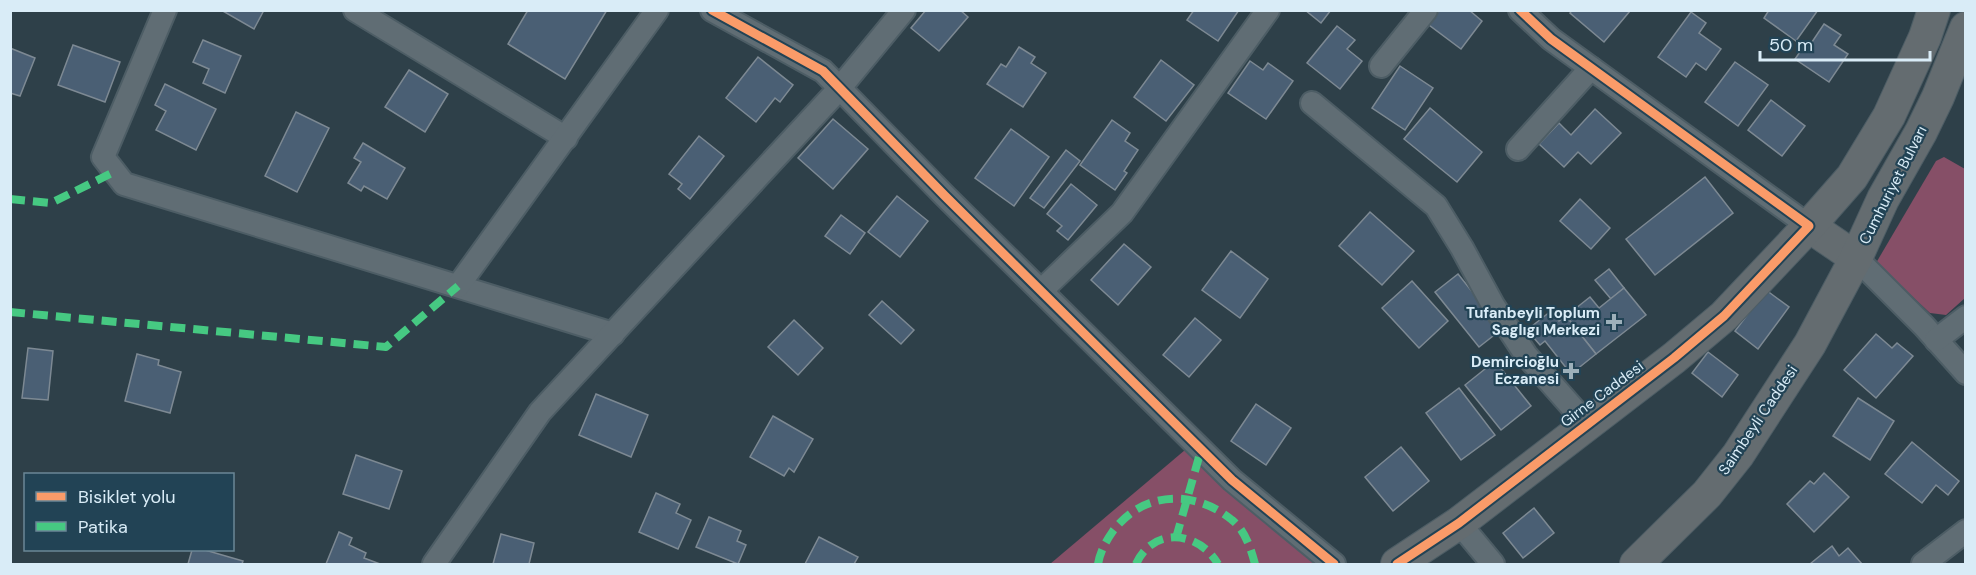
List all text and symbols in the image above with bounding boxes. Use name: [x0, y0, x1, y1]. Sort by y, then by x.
scale bar: [1760, 24, 1930, 62]
text: 50 m: [1769, 33, 1813, 57]
street label: Cumhuriyet Bulvarı: [1854, 122, 1932, 248]
place label: Tufanbeyli Toplum Saglıgı Merkezi: [1466, 303, 1600, 340]
marker: Tufanbeyli Toplum Saglıgı Merkezi: [1605, 313, 1623, 331]
place label: Demircioğlu Eczanesi: [1471, 352, 1559, 389]
street label: Girne Caddesi: [1556, 356, 1648, 432]
street label: Saimbeyli Caddesi: [1714, 361, 1802, 479]
marker: Demircioğlu Eczanesi: [1564, 364, 1578, 378]
legend: [24, 473, 234, 551]
text: Bisiklet yolu: [78, 485, 176, 509]
text: Patika: [78, 515, 128, 539]

